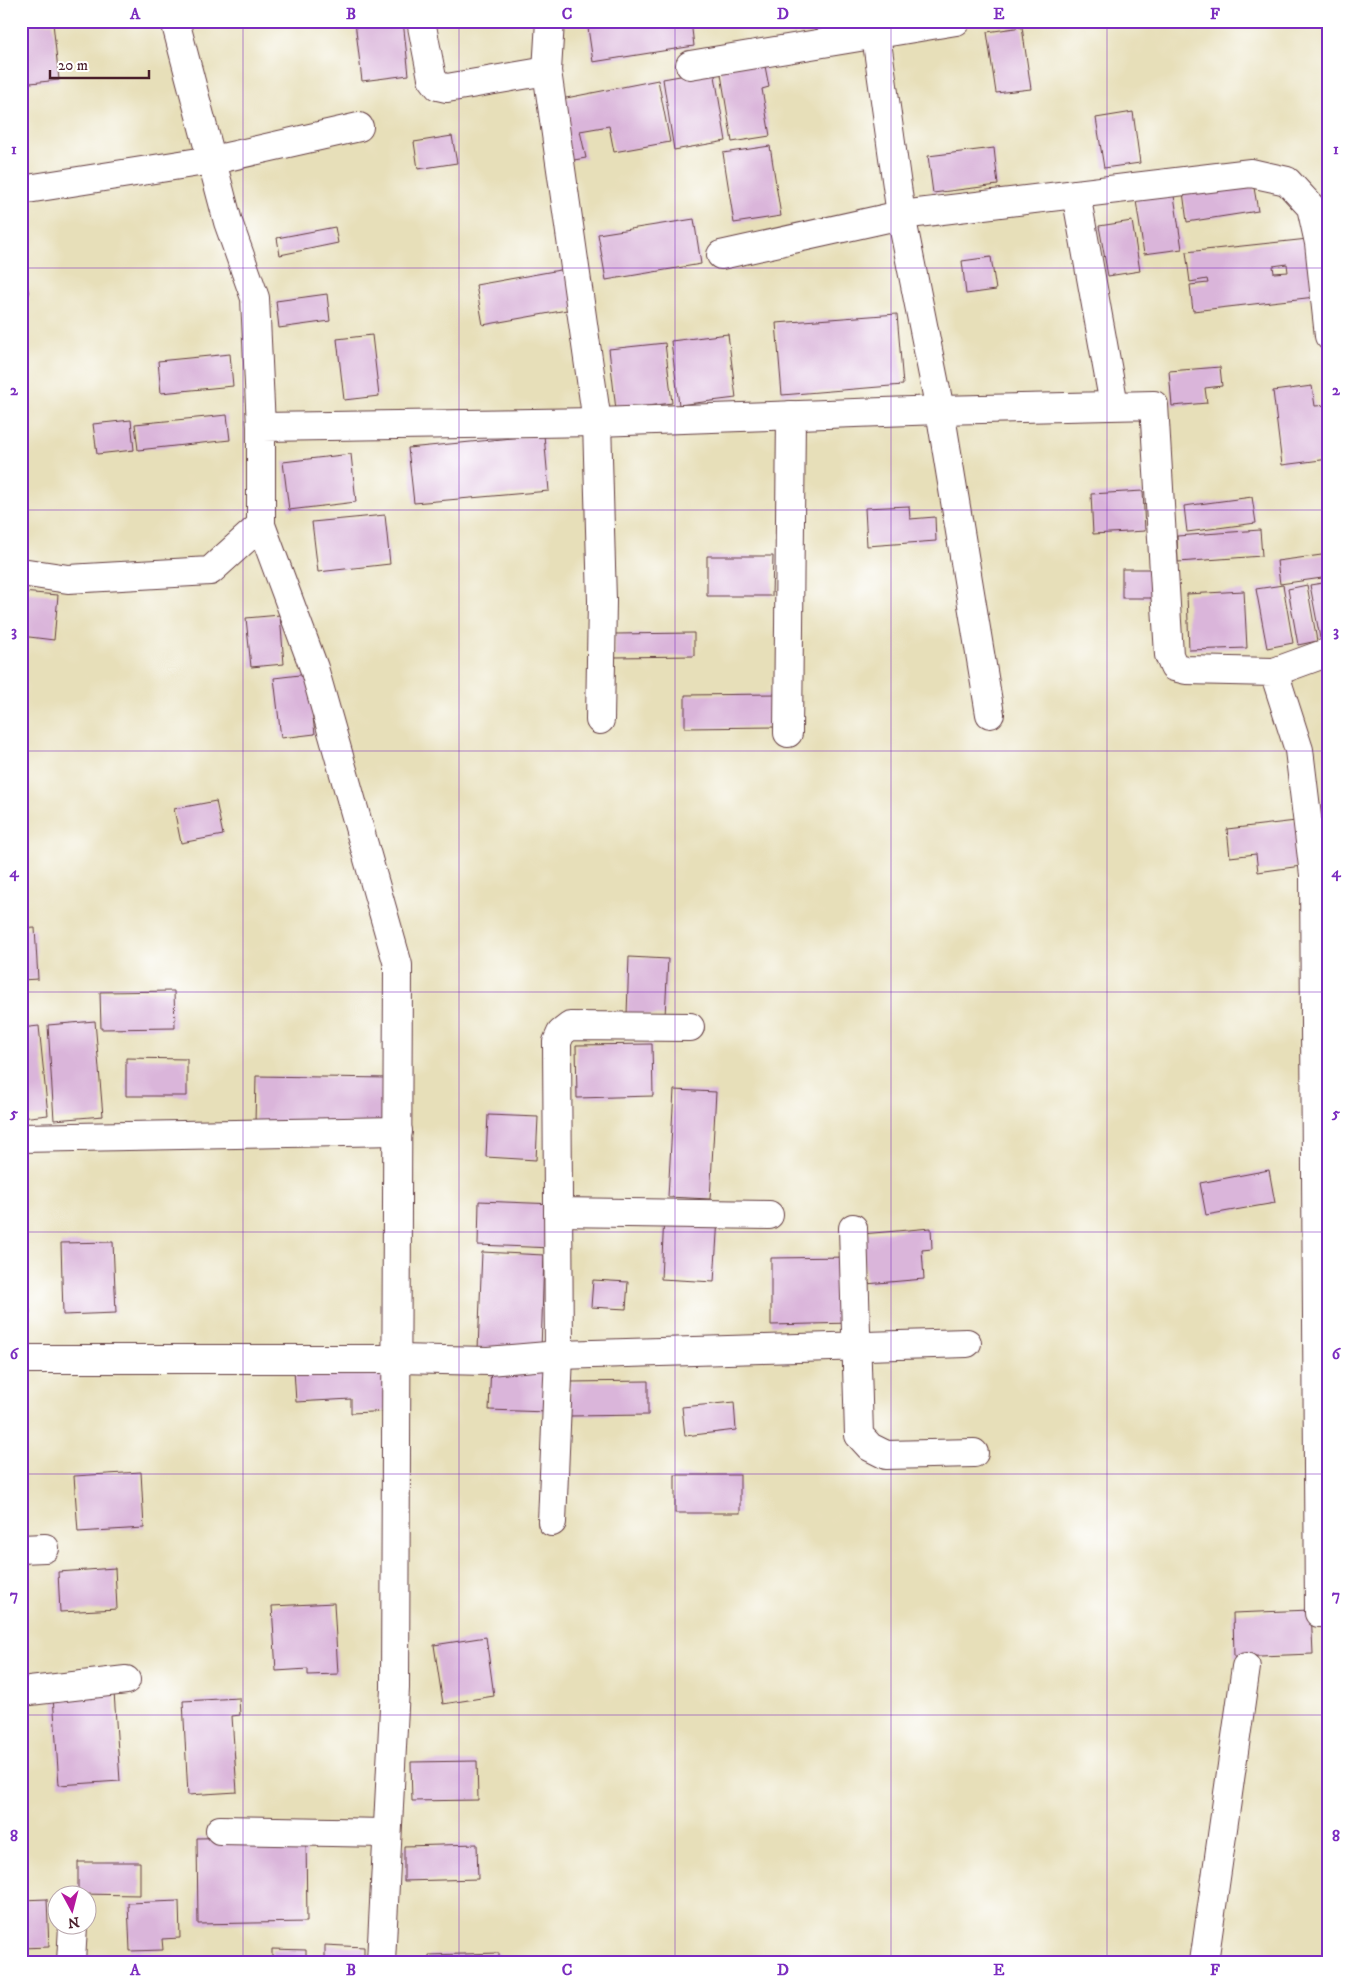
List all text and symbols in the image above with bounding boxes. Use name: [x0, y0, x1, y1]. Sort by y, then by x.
text: A: [129, 4, 141, 24]
text: B: [346, 4, 356, 24]
text: C: [562, 4, 572, 24]
text: D: [777, 4, 789, 24]
text: E: [993, 4, 1005, 24]
text: F: [1210, 4, 1220, 24]
scale bar: [50, 48, 149, 80]
text: 20 m: [58, 56, 88, 75]
text: 1: [11, 139, 17, 159]
text: 1: [1333, 139, 1339, 159]
text: 2: [10, 380, 19, 400]
text: 2: [1332, 380, 1341, 400]
text: 3: [11, 621, 17, 641]
text: 3: [1333, 621, 1339, 641]
text: 4: [8, 862, 19, 882]
text: 4: [1330, 862, 1341, 882]
text: 5: [9, 1103, 18, 1123]
text: 5: [1331, 1103, 1340, 1123]
text: 6: [10, 1344, 20, 1364]
text: 6: [1332, 1344, 1342, 1364]
text: 7: [10, 1585, 18, 1605]
text: 7: [1332, 1585, 1340, 1605]
text: 8: [10, 1826, 18, 1846]
text: 8: [1332, 1826, 1340, 1846]
north arrow: [48, 1886, 98, 1936]
text: N: [66, 1912, 80, 1932]
text: A: [129, 1960, 141, 1980]
text: B: [346, 1960, 356, 1980]
text: C: [562, 1960, 572, 1980]
text: D: [777, 1960, 789, 1980]
text: E: [993, 1960, 1005, 1980]
text: F: [1210, 1960, 1220, 1980]

